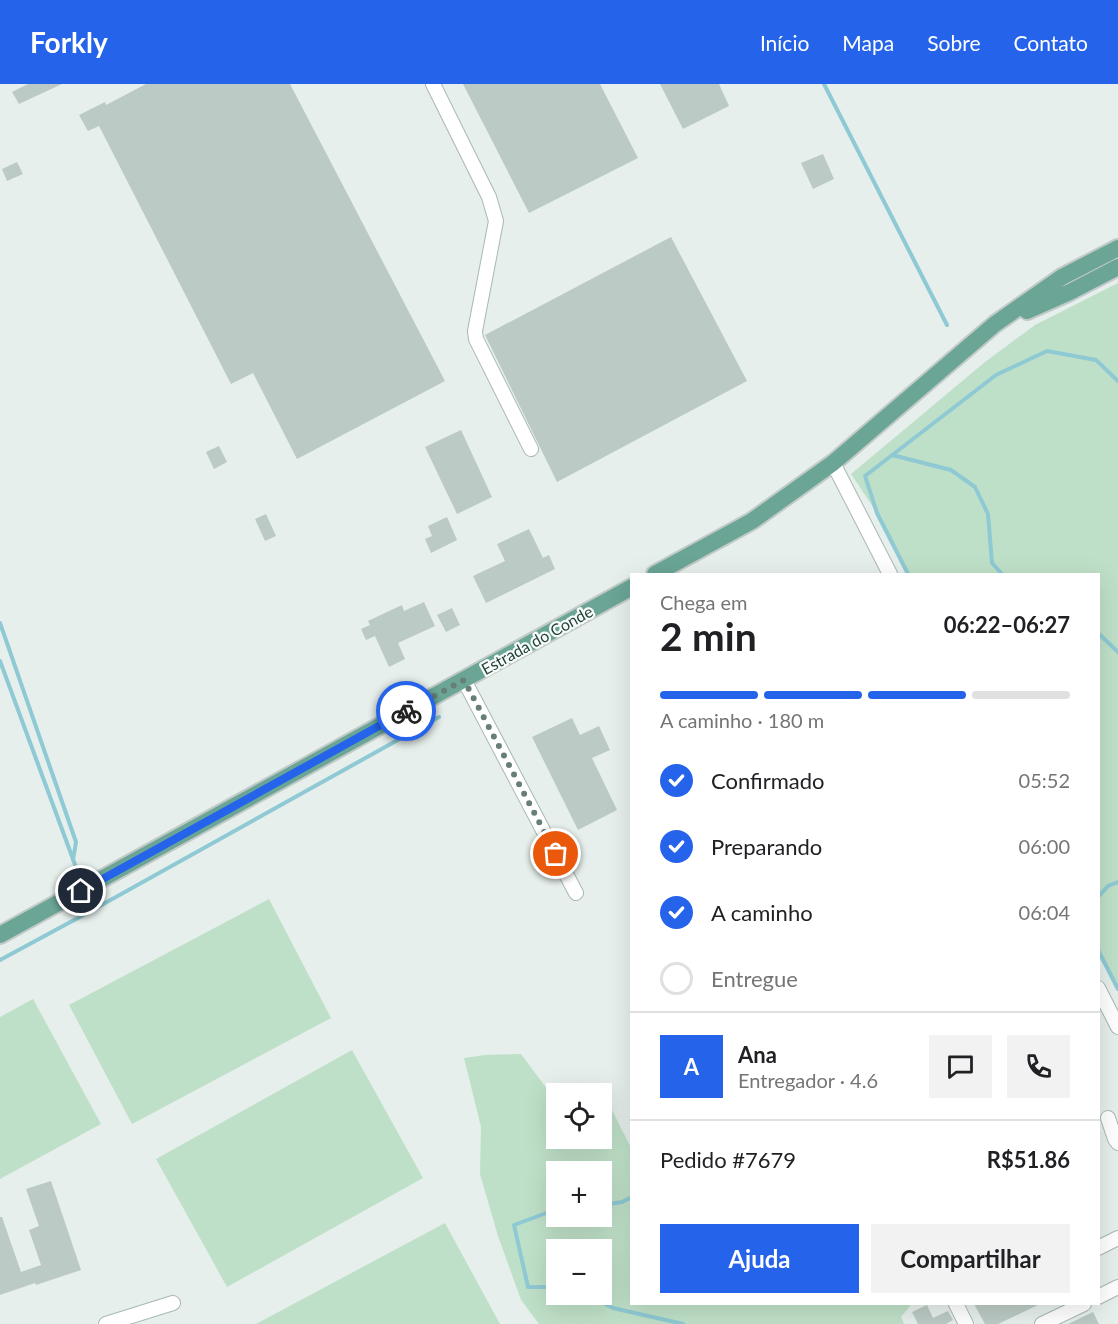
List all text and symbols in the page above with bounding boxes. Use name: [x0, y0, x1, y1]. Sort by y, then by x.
text: Forkly: [30, 25, 108, 59]
text: Início: [760, 30, 809, 55]
text: Mapa: [842, 30, 894, 55]
text: Sobre: [927, 30, 980, 55]
text: Contato: [1013, 30, 1088, 55]
text: Chega em: [660, 590, 748, 614]
street label: Estrada do Conde: [478, 601, 596, 678]
text: 06:22–06:27: [944, 611, 1070, 638]
text: 2 min: [660, 613, 757, 659]
courier: [376, 681, 436, 741]
icon: bike: [390, 695, 423, 728]
text: A caminho · 180 m: [660, 708, 824, 732]
icon: check: [660, 764, 693, 797]
text: Confirmado: [711, 767, 824, 794]
text: 05:52: [1019, 768, 1070, 792]
pin: [530, 828, 581, 879]
icon: check: [660, 830, 693, 863]
text: Preparando: [711, 833, 822, 860]
text: 06:00: [1019, 834, 1070, 858]
icon: bag: [539, 837, 572, 870]
pin: [55, 865, 106, 916]
icon: home: [64, 874, 97, 907]
icon: check: [660, 896, 693, 929]
text: A caminho: [711, 899, 813, 926]
text: 06:04: [1019, 900, 1070, 924]
text: Entregue: [711, 965, 798, 992]
button: chat: [929, 1035, 992, 1098]
button: phone: [1007, 1035, 1070, 1098]
text: Ana: [738, 1041, 777, 1068]
text: A: [684, 1053, 699, 1080]
text: Entregador · 4.6: [738, 1068, 878, 1092]
map controls: [546, 1083, 612, 1305]
button: locate: [546, 1083, 612, 1149]
text: Pedido #7679: [660, 1146, 796, 1173]
text: R$51.86: [987, 1146, 1070, 1173]
button: +: [546, 1161, 612, 1227]
button: Ajuda: [660, 1224, 859, 1293]
button: Compartilhar: [871, 1224, 1070, 1293]
button: −: [546, 1239, 612, 1305]

